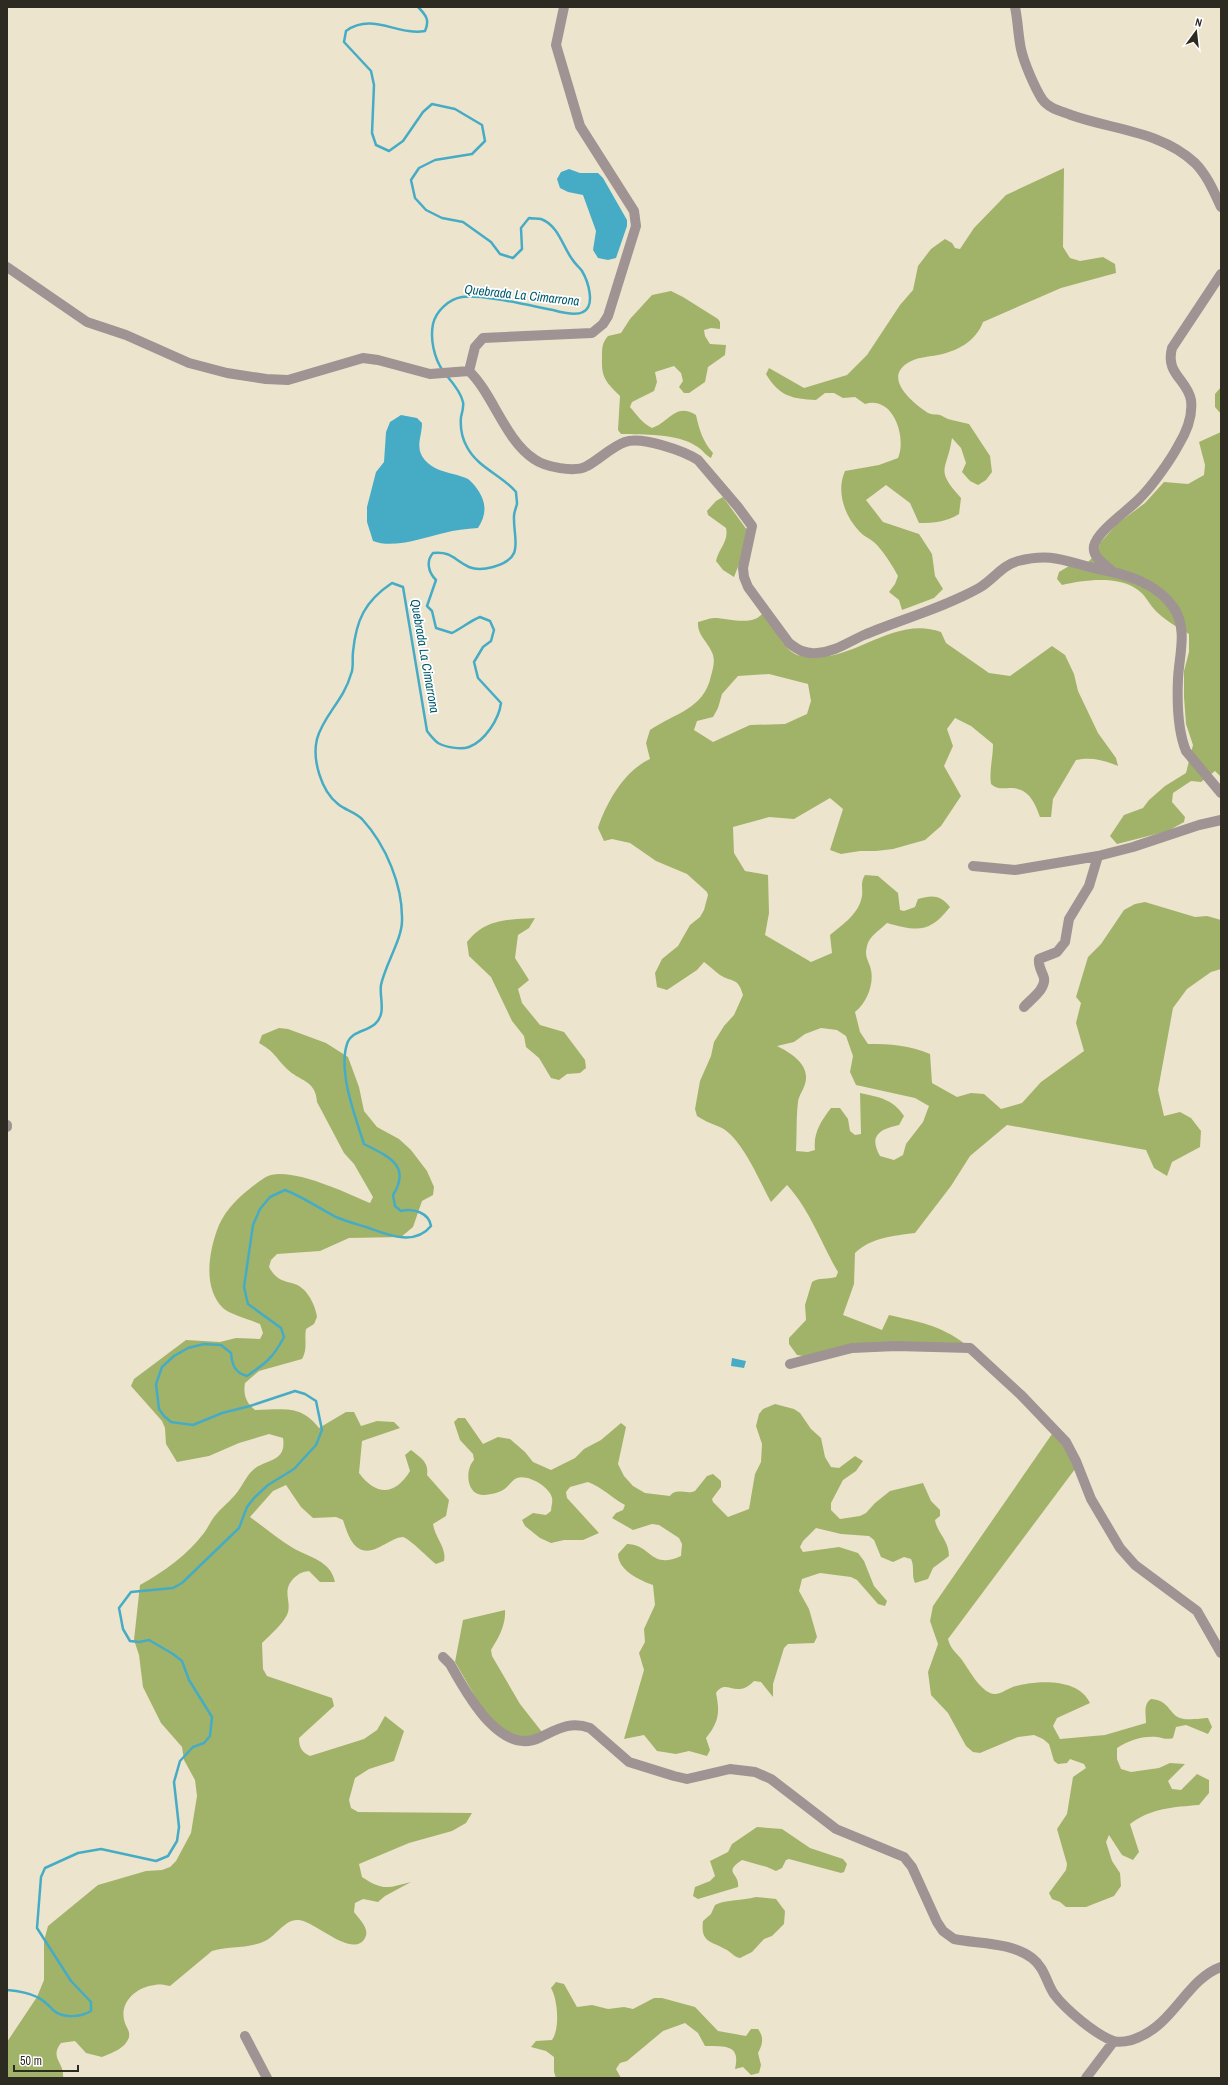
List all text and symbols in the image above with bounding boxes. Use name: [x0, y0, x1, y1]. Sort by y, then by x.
north arrow: [1176, 12, 1216, 52]
text: N: [1194, 15, 1204, 30]
water label: Quebrada La Cimarrona: [464, 281, 580, 309]
water label: Quebrada La Cimarrona: [407, 598, 443, 714]
scale bar: [14, 2047, 78, 2073]
text: 50 m: [20, 2053, 42, 2069]

